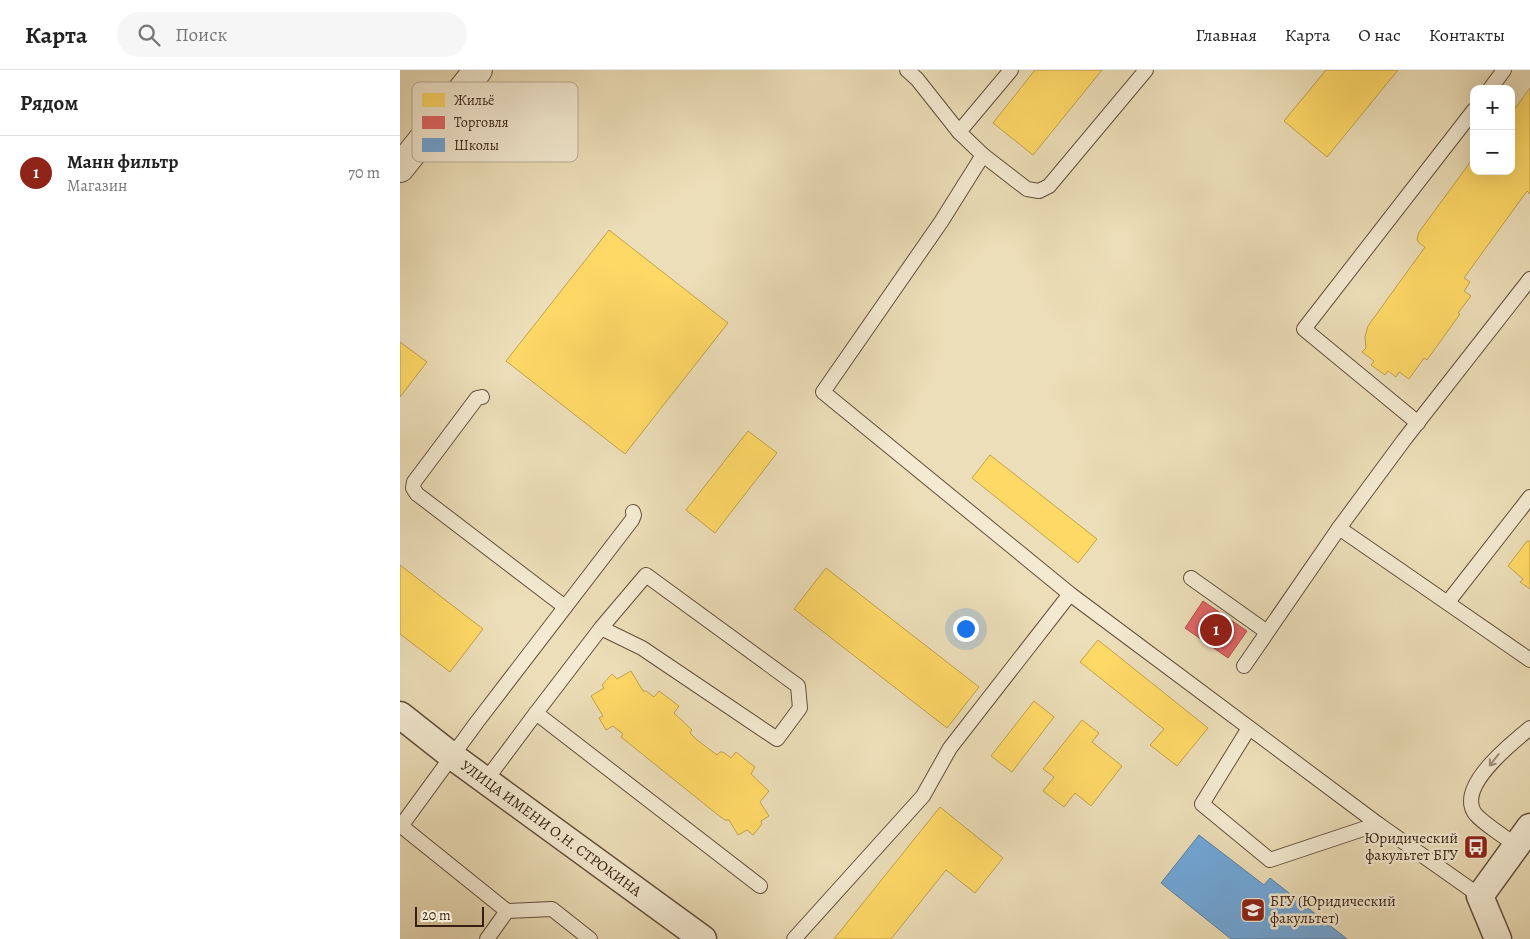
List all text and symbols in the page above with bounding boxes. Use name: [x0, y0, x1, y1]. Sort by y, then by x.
search box: [117, 12, 467, 57]
text: Карта: [25, 19, 87, 51]
icon: search: [135, 21, 163, 49]
text: Поиск: [175, 22, 227, 48]
text: Главная: [1196, 23, 1257, 47]
text: Карта: [1285, 23, 1330, 47]
text: О нас: [1358, 23, 1401, 47]
text: Контакты: [1429, 23, 1505, 47]
legend: [412, 82, 578, 162]
map controls: [1470, 85, 1515, 175]
button: +: [1470, 85, 1515, 130]
text: Рядом: [20, 89, 78, 117]
text: Жильё: [454, 91, 494, 110]
text: Торговля: [454, 113, 509, 132]
button: −: [1470, 130, 1515, 175]
text: Школы: [454, 136, 499, 155]
text: Манн фильтр: [67, 149, 178, 175]
text: 1: [33, 162, 39, 184]
text: 70 m: [348, 162, 380, 184]
text: Магазин: [67, 175, 127, 197]
pin: 1: [1200, 611, 1232, 649]
your location: [953, 616, 979, 642]
one-way arrow: [1489, 753, 1499, 767]
street label: УЛИЦА ИМЕНИ О.Н. СТРОКИНА: [457, 756, 646, 901]
place label: Юридический факультет БГУ: [1364, 828, 1458, 865]
bus stop icon: Юридический факультет БГУ: [1463, 834, 1489, 860]
place label: БГУ (Юридический факультет): [1270, 891, 1396, 928]
school or university icon: БГУ (Юридический факультет): [1240, 897, 1266, 923]
scale bar: [415, 904, 484, 927]
text: 20 m: [422, 906, 451, 925]

